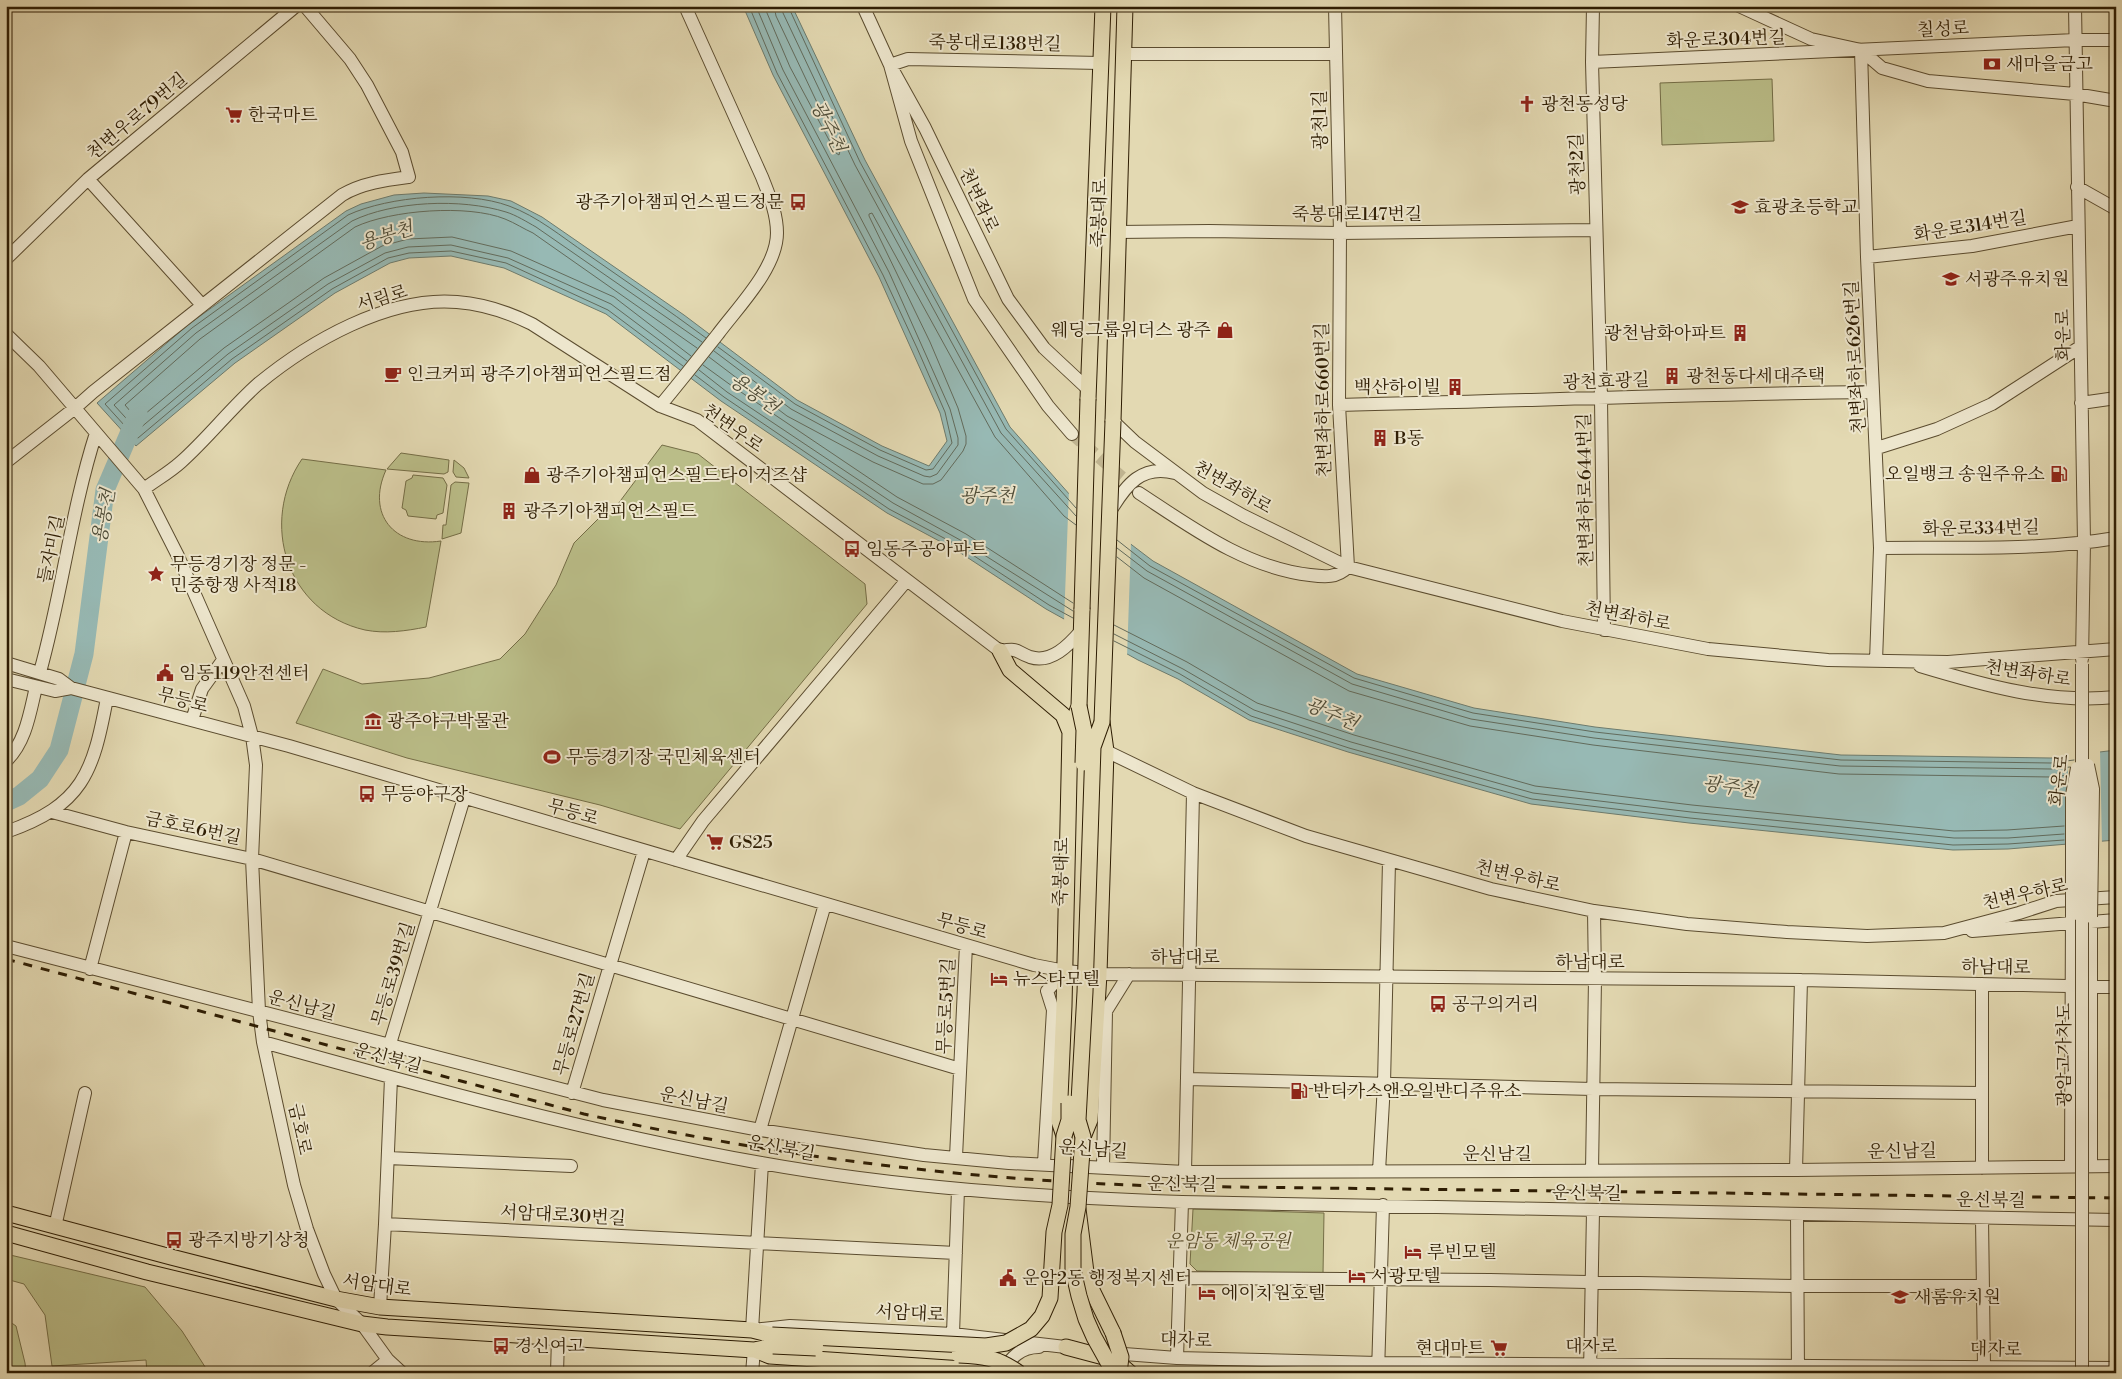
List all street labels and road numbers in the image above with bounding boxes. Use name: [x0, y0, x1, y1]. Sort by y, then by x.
street label: 칠성로: [1916, 17, 1970, 42]
street label: 화운로304번길: [1666, 26, 1786, 53]
street label: 죽봉대로138번길: [928, 31, 1062, 56]
street label: 천변우로79번길: [82, 68, 192, 165]
street label: 광천1길: [1308, 90, 1333, 150]
street label: 광천2길: [1565, 132, 1590, 196]
street label: 천변좌로: [953, 164, 1004, 237]
street label: 죽봉대로: [1087, 178, 1112, 248]
street label: 죽봉대로147번길: [1292, 203, 1422, 226]
street label: 화운로314번길: [1912, 206, 2028, 247]
street label: 서림로: [354, 280, 410, 317]
street label: 천변좌하로626번길: [1840, 280, 1871, 434]
street label: 화운로: [2052, 309, 2075, 361]
street label: 천변좌하로660번길: [1311, 322, 1336, 478]
street label: 광천효광길: [1562, 368, 1650, 395]
street label: 천변우로: [698, 399, 768, 458]
street label: 천변좌하로644번길: [1573, 412, 1598, 568]
street label: 천변좌하로: [1189, 456, 1276, 519]
street label: 들자미길: [33, 513, 70, 586]
street label: 화운로334번길: [1922, 516, 2040, 541]
street label: 천변좌하로: [1583, 597, 1673, 636]
street label: 천변좌하로: [1983, 655, 2073, 692]
street label: 무등로: [155, 683, 211, 718]
street label: 화운로: [2045, 753, 2074, 807]
street label: 무등로: [545, 794, 601, 831]
street label: 금호로6번길: [143, 807, 243, 850]
street label: 죽봉대로: [1049, 837, 1074, 907]
street label: 천변우하로: [1473, 856, 1563, 897]
street label: 천변우하로: [1980, 874, 2070, 915]
street label: 무등로: [934, 908, 990, 945]
street label: 무등로39번길: [367, 919, 420, 1029]
street label: 하남대로: [1150, 946, 1220, 969]
street label: 하남대로: [1555, 951, 1625, 974]
street label: 하남대로: [1961, 955, 2031, 980]
street label: 무등로5번길: [932, 957, 961, 1055]
street label: 무등로27번길: [549, 970, 600, 1078]
street label: 운신남길: [265, 985, 338, 1026]
street label: 광암고가차도: [2053, 1003, 2076, 1107]
street label: 운신북길: [351, 1038, 424, 1079]
street label: 운신남길: [658, 1083, 730, 1118]
street label: 금호로: [283, 1101, 316, 1157]
street label: 운신북길: [745, 1131, 817, 1166]
street label: 운신남길: [1057, 1136, 1128, 1163]
street label: 운신남길: [1867, 1139, 1937, 1164]
street label: 운신남길: [1462, 1143, 1532, 1166]
street label: 운신북길: [1147, 1172, 1217, 1197]
street label: 운신북길: [1552, 1181, 1622, 1206]
street label: 운신북길: [1956, 1188, 2026, 1213]
street label: 서암대로30번길: [499, 1201, 627, 1230]
street label: 서암대로: [341, 1269, 413, 1302]
street label: 서암대로: [875, 1300, 945, 1327]
street label: 대자로: [1160, 1328, 1212, 1353]
street label: 대자로: [1565, 1335, 1617, 1358]
street label: 대자로: [1970, 1338, 2022, 1361]

